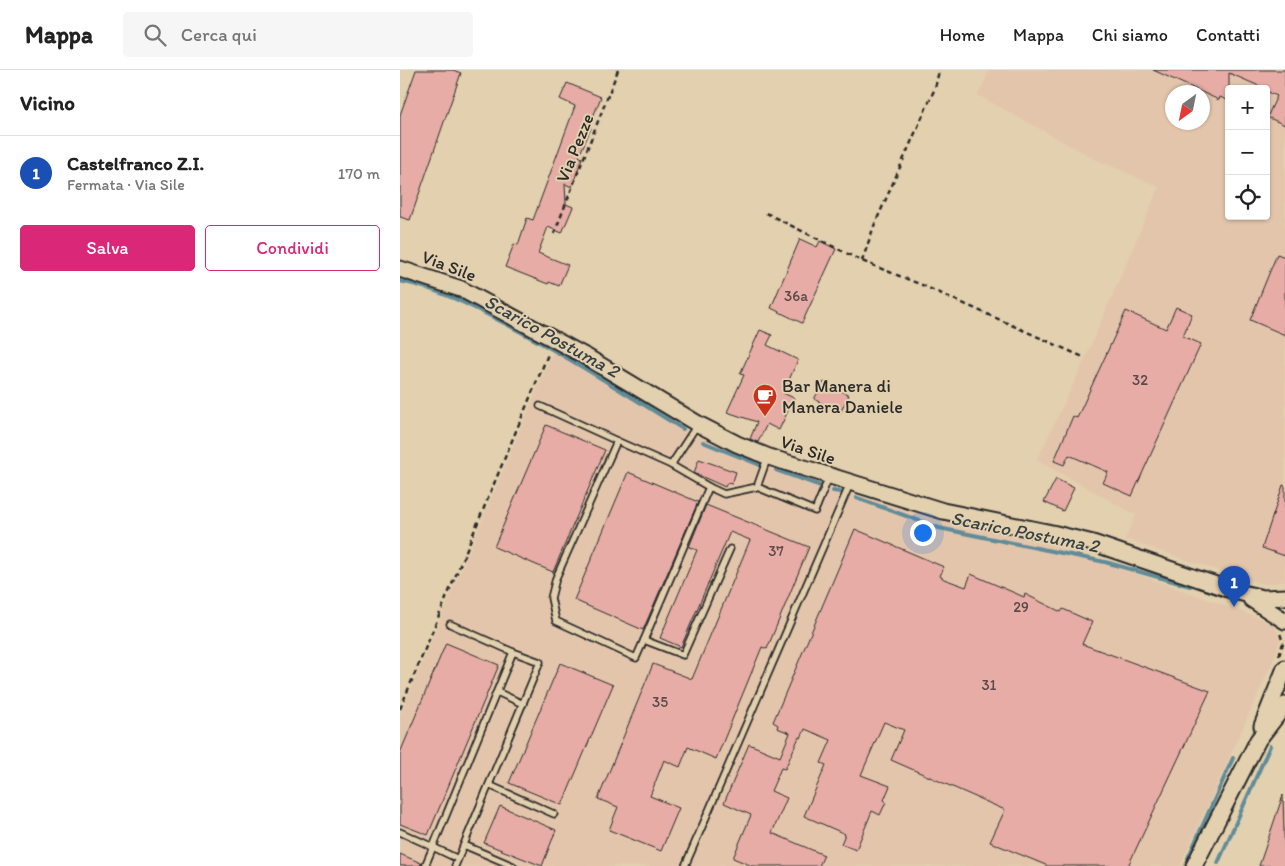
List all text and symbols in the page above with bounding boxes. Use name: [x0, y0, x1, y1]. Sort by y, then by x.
search box: [123, 12, 473, 57]
text: Mappa: [25, 20, 93, 49]
icon: search: [141, 21, 169, 49]
text: Cerca qui: [181, 23, 257, 46]
text: Home: [940, 24, 985, 46]
text: Mappa: [1013, 24, 1064, 46]
text: Chi siamo: [1092, 24, 1168, 46]
text: Contatti: [1196, 24, 1260, 46]
north arrow: [1165, 85, 1210, 130]
map controls: [1225, 85, 1270, 220]
button: +: [1225, 85, 1270, 130]
text: Vicino: [20, 90, 75, 115]
street label: Via Pezze: [551, 110, 599, 186]
button: −: [1225, 130, 1270, 175]
text: Castelfranco Z.I.: [67, 152, 204, 175]
text: 1: [32, 164, 40, 183]
text: 170 m: [338, 164, 380, 183]
text: Fermata · Via Sile: [67, 175, 185, 194]
button: locate: [1225, 175, 1270, 220]
button: Salva: [20, 225, 195, 271]
button: Condividi: [205, 225, 380, 271]
street label: Via Sile: [419, 246, 479, 286]
house number: 36a: [784, 287, 808, 305]
water label: Scarico Postuma 2: [481, 289, 625, 383]
house number: 32: [1132, 371, 1148, 389]
place label: Bar Manera di Manera Daniele: [782, 375, 903, 418]
cafe icon: Bar Manera di Manera Daniele: [752, 383, 778, 417]
street label: Via Sile: [778, 430, 838, 470]
water label: Scarico Postuma 2: [949, 506, 1103, 558]
your location: [910, 520, 936, 546]
house number: 37: [768, 542, 784, 560]
pin: 1: [1218, 566, 1250, 607]
house number: 29: [1013, 598, 1029, 616]
house number: 31: [981, 676, 997, 694]
house number: 35: [652, 693, 668, 711]

